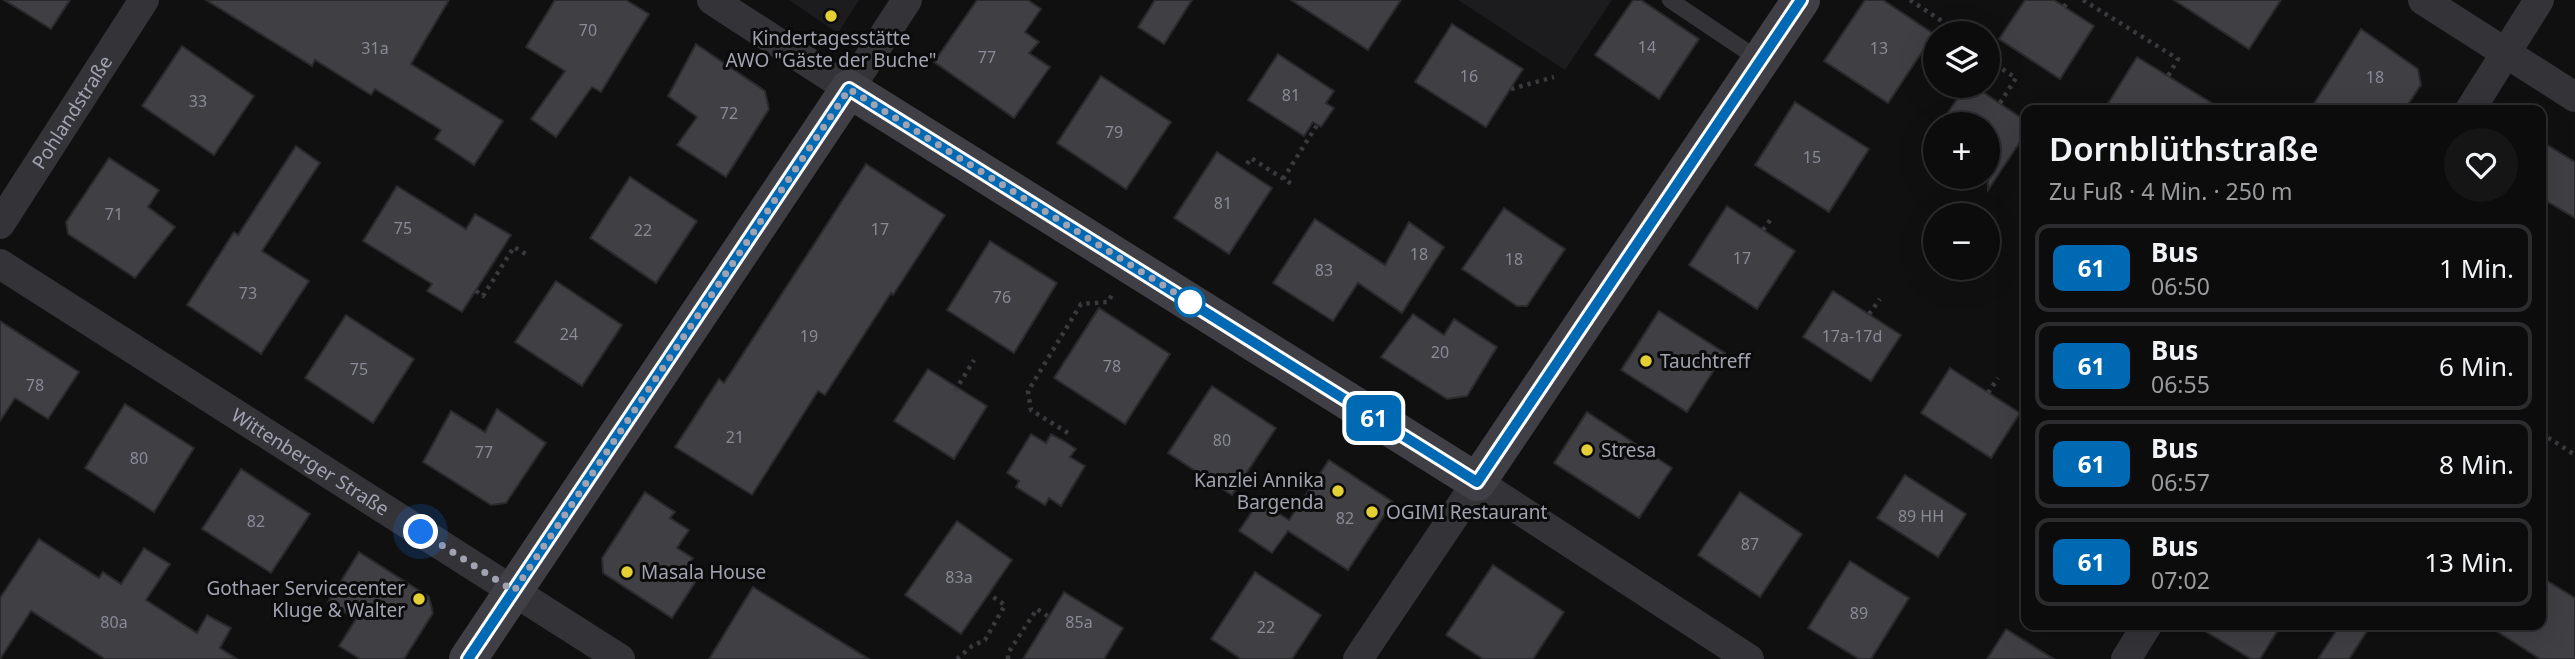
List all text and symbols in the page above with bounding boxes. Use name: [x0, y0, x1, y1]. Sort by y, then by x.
marker: Kindertagesstätte AWO "Gäste der Buche": [823, 8, 839, 24]
house number: 70: [579, 19, 597, 41]
map controls: [1923, 21, 2000, 280]
button: layers: [1923, 21, 2000, 98]
place label: Kindertagesstätte AWO "Gäste der Buche": [726, 25, 936, 73]
house number: 14: [1638, 36, 1656, 58]
house number: 31a: [361, 37, 389, 59]
house number: 13: [1870, 37, 1888, 59]
house number: 77: [978, 46, 996, 68]
street label: Pohlandstraße: [26, 50, 118, 174]
house number: 16: [1460, 65, 1478, 87]
house number: 18: [2366, 66, 2384, 88]
house number: 81: [1282, 84, 1300, 106]
house number: 33: [189, 90, 207, 112]
house number: 72: [720, 102, 738, 124]
button: +: [1923, 112, 2000, 189]
house number: 79: [1105, 121, 1123, 143]
text: Dornblüthstraße: [2049, 126, 2319, 171]
button: heart: [2444, 128, 2518, 202]
house number: 15: [1803, 146, 1821, 168]
text: Zu Fuß · 4 Min. · 250 m: [2049, 175, 2293, 207]
house number: 81: [1214, 192, 1232, 214]
house number: 71: [105, 203, 123, 225]
button: −: [1923, 203, 2000, 280]
house number: 75: [394, 217, 412, 239]
house number: 17: [871, 218, 889, 240]
house number: 22: [634, 219, 652, 241]
text: Bus: [2151, 234, 2198, 270]
house number: 18: [1410, 243, 1428, 265]
house number: 17: [1733, 247, 1751, 269]
house number: 18: [1505, 248, 1523, 270]
text: 1 Min.: [2439, 250, 2514, 286]
text: 61: [2078, 251, 2105, 284]
house number: 83: [1315, 259, 1333, 281]
text: 06:50: [2151, 270, 2210, 302]
house number: 73: [239, 282, 257, 304]
house number: 76: [993, 286, 1011, 308]
unlabelled marker: [1175, 287, 1205, 317]
house number: 24: [560, 323, 578, 345]
house number: 19: [800, 325, 818, 347]
house number: 17a-17d: [1822, 325, 1882, 347]
text: Bus: [2151, 332, 2198, 368]
house number: 20: [1431, 341, 1449, 363]
place label: Tauchtreff: [1660, 348, 1751, 374]
text: 6 Min.: [2439, 348, 2514, 384]
text: 61: [2078, 349, 2105, 382]
marker: Tauchtreff: [1638, 353, 1654, 369]
house number: 78: [1103, 355, 1121, 377]
house number: 75: [350, 358, 368, 380]
text: 06:55: [2151, 368, 2210, 400]
house number: 78: [26, 374, 44, 396]
line badge: 61: [1342, 395, 1406, 441]
text: 61: [1360, 401, 1388, 434]
street label: Wittenberger Straße: [227, 402, 394, 522]
house number: 21: [726, 426, 744, 448]
house number: 80: [1213, 429, 1231, 451]
text: Bus: [2151, 430, 2198, 466]
place label: Stresa: [1601, 437, 1656, 463]
house number: 77: [475, 441, 493, 463]
marker: Stresa: [1579, 442, 1595, 458]
text: 8 Min.: [2439, 446, 2514, 482]
house number: 80: [130, 447, 148, 469]
text: 61: [2078, 447, 2105, 480]
text: 06:57: [2151, 466, 2210, 498]
place label: Kanzlei Annika Bargenda: [1194, 467, 1324, 515]
marker: Kanzlei Annika Bargenda: [1330, 483, 1346, 499]
place label: OGIMI Restaurant: [1386, 499, 1547, 525]
marker: OGIMI Restaurant: [1364, 504, 1380, 520]
house number: 89 HH: [1898, 505, 1944, 527]
house number: 82: [1336, 507, 1354, 529]
house number: 82: [247, 510, 265, 532]
your location: [403, 514, 438, 549]
text: Bus: [2151, 528, 2198, 564]
house number: 87: [1741, 533, 1759, 555]
text: 13 Min.: [2424, 544, 2514, 580]
text: 61: [2078, 545, 2105, 578]
place label: Masala House: [641, 559, 766, 585]
marker: Masala House: [619, 564, 635, 580]
text: 07:02: [2151, 564, 2210, 596]
house number: 83a: [945, 566, 973, 588]
place label: Gothaer Servicecenter Kluge & Walter: [207, 575, 405, 623]
marker: Gothaer Servicecenter Kluge & Walter: [411, 591, 427, 607]
house number: 89: [1850, 602, 1868, 624]
house number: 80a: [100, 611, 128, 633]
house number: 85a: [1065, 611, 1093, 633]
house number: 22: [1257, 616, 1275, 638]

